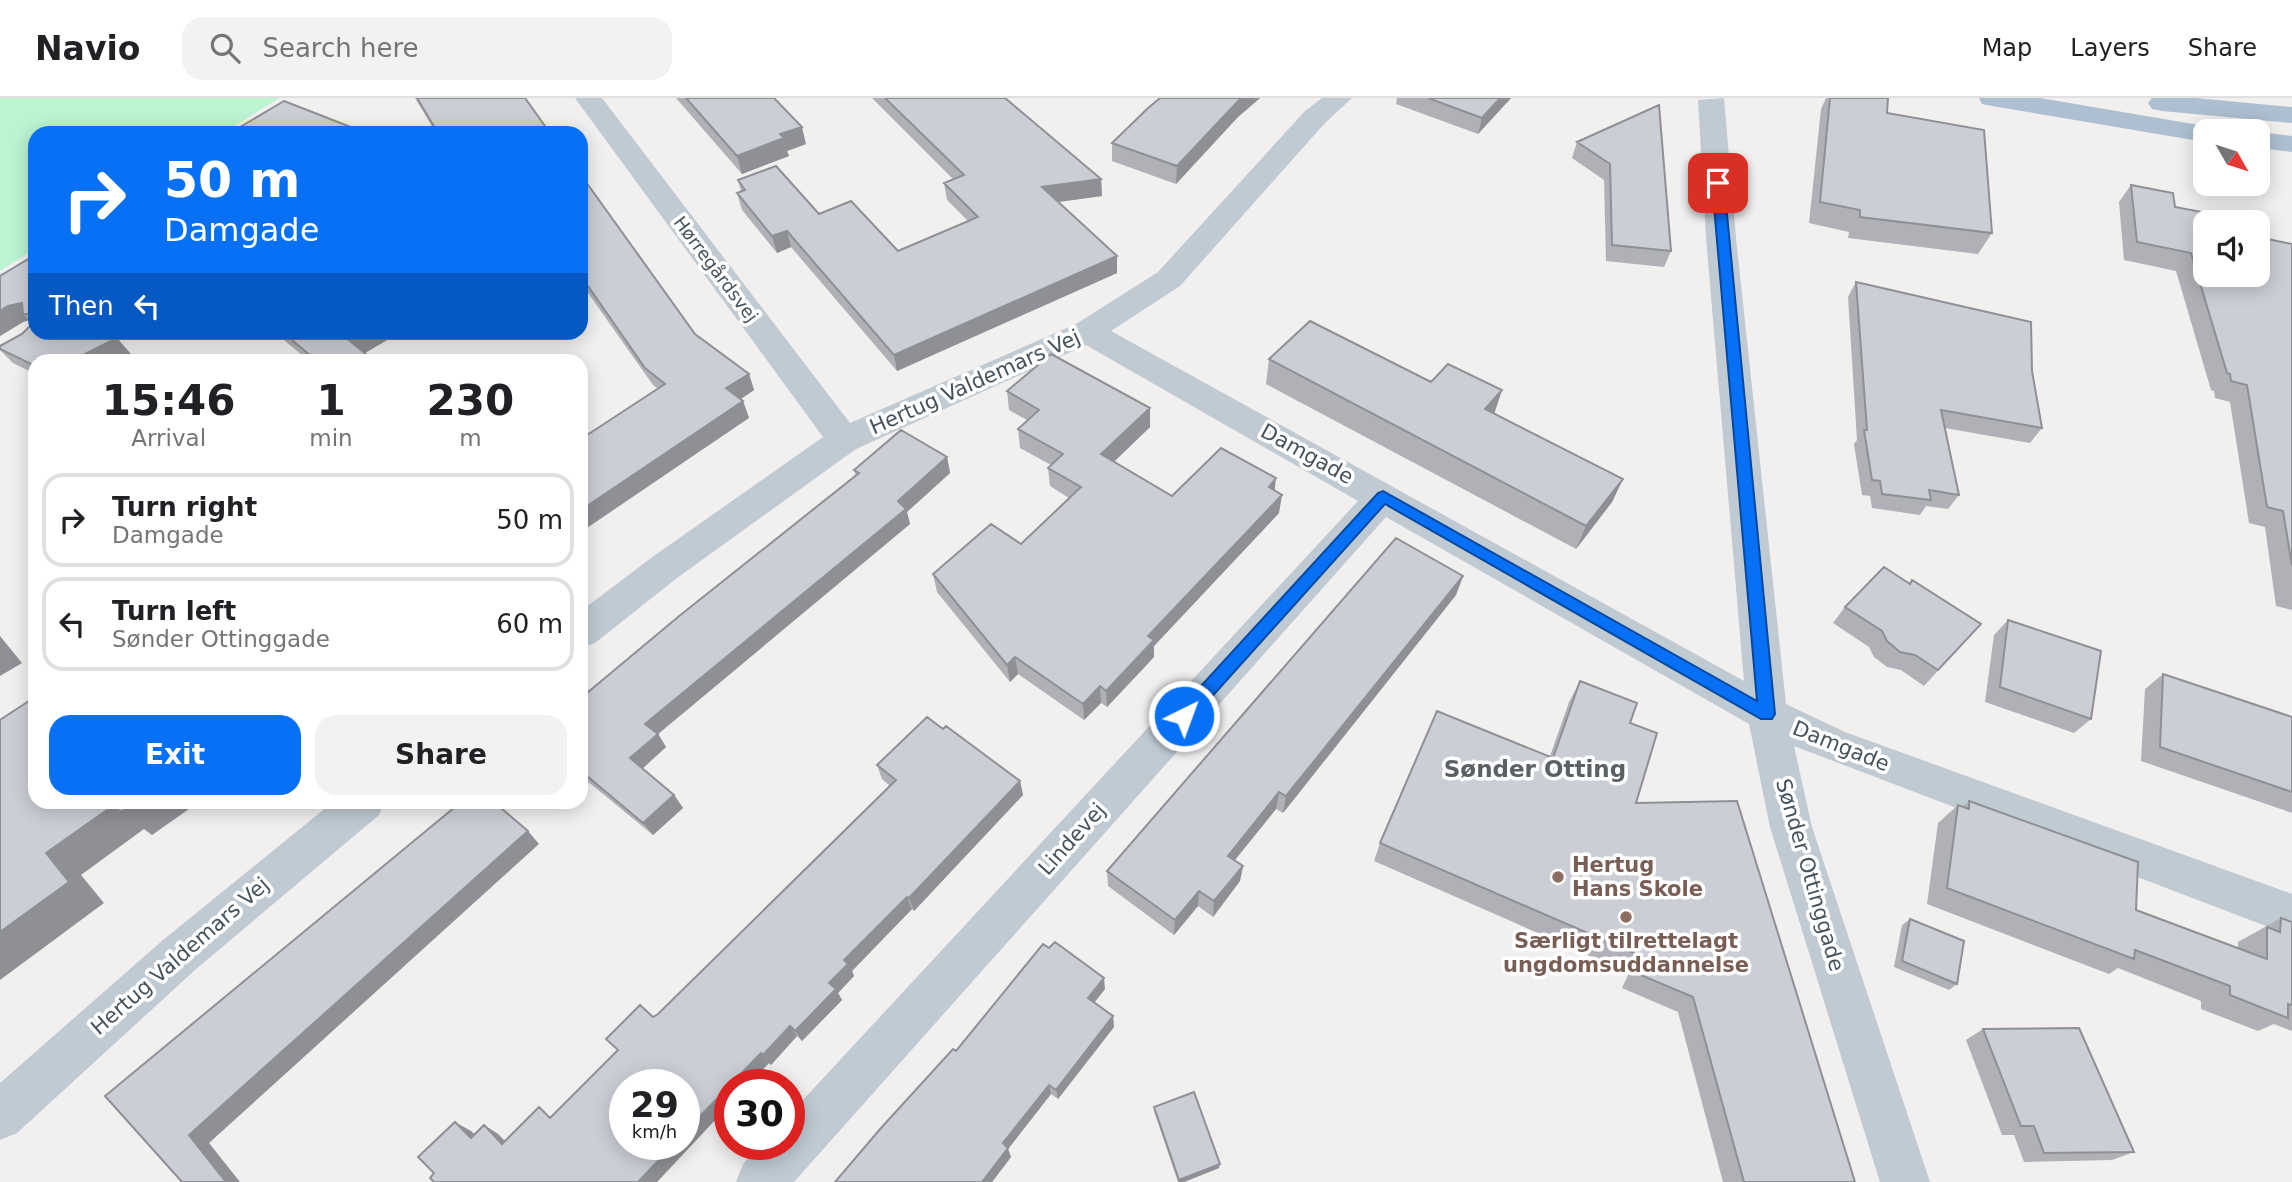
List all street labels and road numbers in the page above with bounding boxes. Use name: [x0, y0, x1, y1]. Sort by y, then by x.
street label: Hørregårdsvej: [669, 212, 763, 326]
street label: Hertug Valdemars Vej: [866, 325, 1084, 439]
street label: Damgade: [1257, 419, 1357, 489]
street label: Damgade: [1789, 716, 1893, 776]
street label: Sønder Ottinggade: [1771, 776, 1849, 974]
street label: Lindevej: [1034, 798, 1110, 880]
street label: Hertug Valdemars Vej: [86, 872, 274, 1040]

